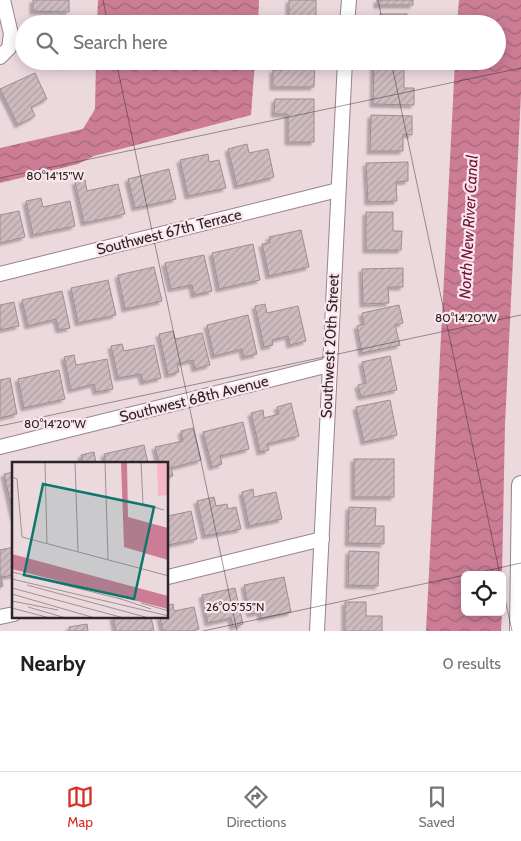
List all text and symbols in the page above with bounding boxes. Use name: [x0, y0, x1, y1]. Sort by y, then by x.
search box: [15, 15, 506, 70]
icon: search: [33, 29, 61, 57]
text: Search here: [73, 31, 167, 54]
water label: North New River Canal: [455, 154, 482, 299]
text: 80°14'15"W: [26, 168, 84, 183]
street label: Southwest 67th Terrace: [95, 205, 244, 259]
street label: Southwest 20th Street: [317, 273, 343, 419]
text: 80°14'20"W: [435, 310, 498, 325]
street label: Southwest 68th Avenue: [118, 372, 271, 426]
text: 80°14'20"W: [24, 416, 87, 431]
inset map: [12, 462, 169, 618]
map controls: [461, 571, 506, 616]
button: locate: [461, 571, 506, 616]
text: 26°05'55"N: [206, 599, 264, 614]
text: Nearby: [20, 651, 86, 676]
text: 0 results: [442, 654, 501, 673]
tab: Map: [66, 783, 94, 831]
tab: Directions: [226, 783, 286, 831]
tab: Saved: [418, 783, 455, 831]

